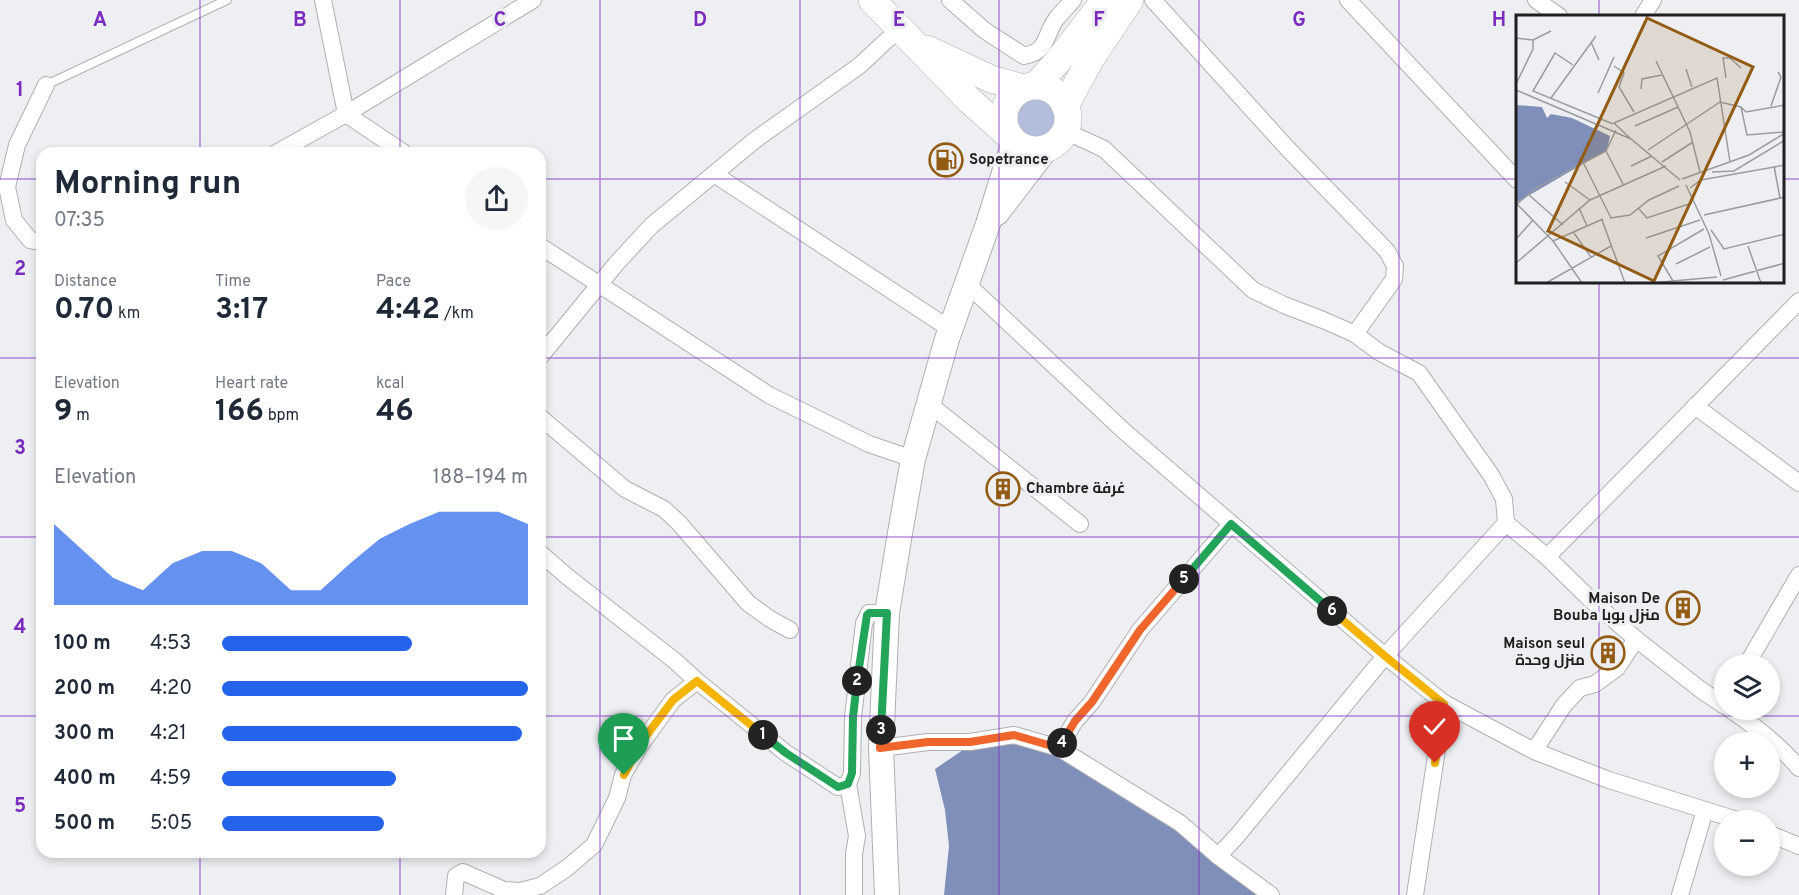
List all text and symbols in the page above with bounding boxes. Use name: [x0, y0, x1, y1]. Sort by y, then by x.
text: A: [93, 8, 107, 34]
text: B: [293, 8, 307, 34]
text: C: [494, 8, 506, 34]
text: D: [693, 8, 707, 34]
text: E: [893, 8, 905, 34]
text: F: [1093, 8, 1105, 34]
text: G: [1292, 8, 1306, 34]
text: H: [1492, 8, 1506, 34]
inset map: [1516, 15, 1784, 284]
text: 1: [16, 78, 24, 104]
fuel station icon: Sopetrance: [928, 142, 964, 178]
place label: Sopetrance: [969, 151, 1049, 170]
text: Morning run: [54, 164, 241, 206]
button: share: [465, 167, 528, 230]
text: 07:35: [54, 208, 105, 234]
text: 2: [14, 257, 26, 283]
text: Distance: [54, 272, 117, 292]
text: Time: [215, 272, 251, 292]
text: Pace: [376, 272, 411, 292]
text: 0.70: [54, 292, 114, 329]
text: 3:17: [215, 292, 268, 329]
text: 4:42: [376, 292, 440, 329]
text: km: [114, 304, 140, 324]
text: /km: [440, 304, 474, 324]
text: Elevation: [54, 374, 120, 394]
text: Heart rate: [215, 374, 288, 394]
text: kcal: [376, 374, 404, 394]
text: 9: [54, 394, 72, 431]
text: 166: [215, 394, 264, 431]
text: 46: [376, 394, 414, 431]
text: m: [72, 406, 90, 426]
text: bpm: [264, 406, 299, 426]
text: 3: [14, 436, 26, 462]
text: Elevation: [54, 465, 136, 491]
text: 188–194 m: [433, 465, 528, 491]
building icon: Chambre غرفة: [985, 471, 1021, 507]
place label: Chambre غرفة: [1026, 480, 1125, 499]
pin: 5: [1169, 564, 1199, 594]
text: 5: [1179, 569, 1189, 589]
place label: Maison De Bouba منزل بوبا: [1553, 590, 1660, 626]
building icon: Maison De Bouba منزل بوبا: [1665, 590, 1701, 626]
pin: 6: [1317, 596, 1347, 626]
text: 6: [1327, 601, 1337, 621]
text: 4: [14, 615, 26, 641]
text: 100 m: [54, 631, 111, 657]
text: 4:53: [150, 631, 191, 657]
place label: Maison seul منزل وحدة: [1503, 635, 1585, 671]
building icon: Maison seul منزل وحدة: [1590, 635, 1626, 671]
map controls: [1714, 654, 1780, 876]
button: layers: [1714, 654, 1780, 720]
pin: 2: [842, 666, 872, 696]
text: 2: [852, 671, 862, 691]
text: 200 m: [54, 676, 115, 702]
text: 4:20: [150, 676, 192, 702]
pin: [1409, 701, 1460, 763]
icon: check: [1418, 710, 1451, 743]
pin: [598, 713, 649, 775]
pin: 3: [866, 715, 896, 745]
pin: 1: [748, 720, 778, 750]
text: 3: [876, 720, 886, 740]
text: 300 m: [54, 721, 115, 747]
text: 4:21: [150, 721, 187, 747]
icon: arrive: [607, 722, 640, 755]
text: 1: [760, 725, 766, 745]
pin: 4: [1047, 728, 1077, 758]
button: +: [1714, 732, 1780, 798]
text: 4: [1057, 733, 1067, 753]
text: 400 m: [54, 766, 116, 792]
text: 4:59: [150, 766, 191, 792]
text: 5: [14, 794, 26, 820]
button: −: [1714, 810, 1780, 876]
text: 500 m: [54, 811, 115, 837]
text: 5:05: [150, 811, 192, 837]

